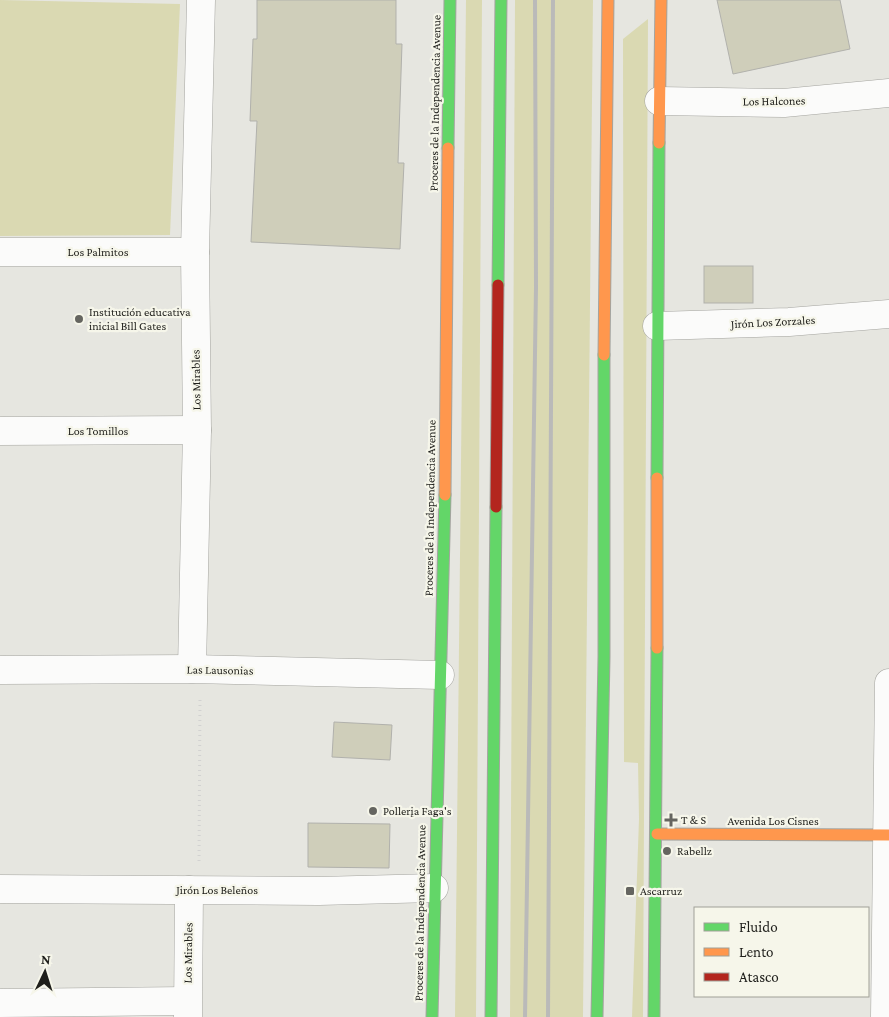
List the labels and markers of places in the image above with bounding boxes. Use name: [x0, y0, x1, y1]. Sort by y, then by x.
place label: Institución educativa inicial Bill Gates: [89, 305, 191, 333]
marker: Institución educativa inicial Bill Gates: [73, 313, 85, 325]
place label: Pollerįa Faga's: [383, 804, 452, 818]
marker: Pollerįa Faga's: [367, 805, 379, 817]
place label: T & S: [681, 813, 706, 827]
marker: T & S: [665, 814, 677, 826]
place label: Rabellz: [677, 844, 712, 858]
marker: Rabellz: [661, 845, 673, 857]
place label: Ascarruz: [640, 884, 682, 898]
marker: Ascarruz: [624, 885, 636, 897]

